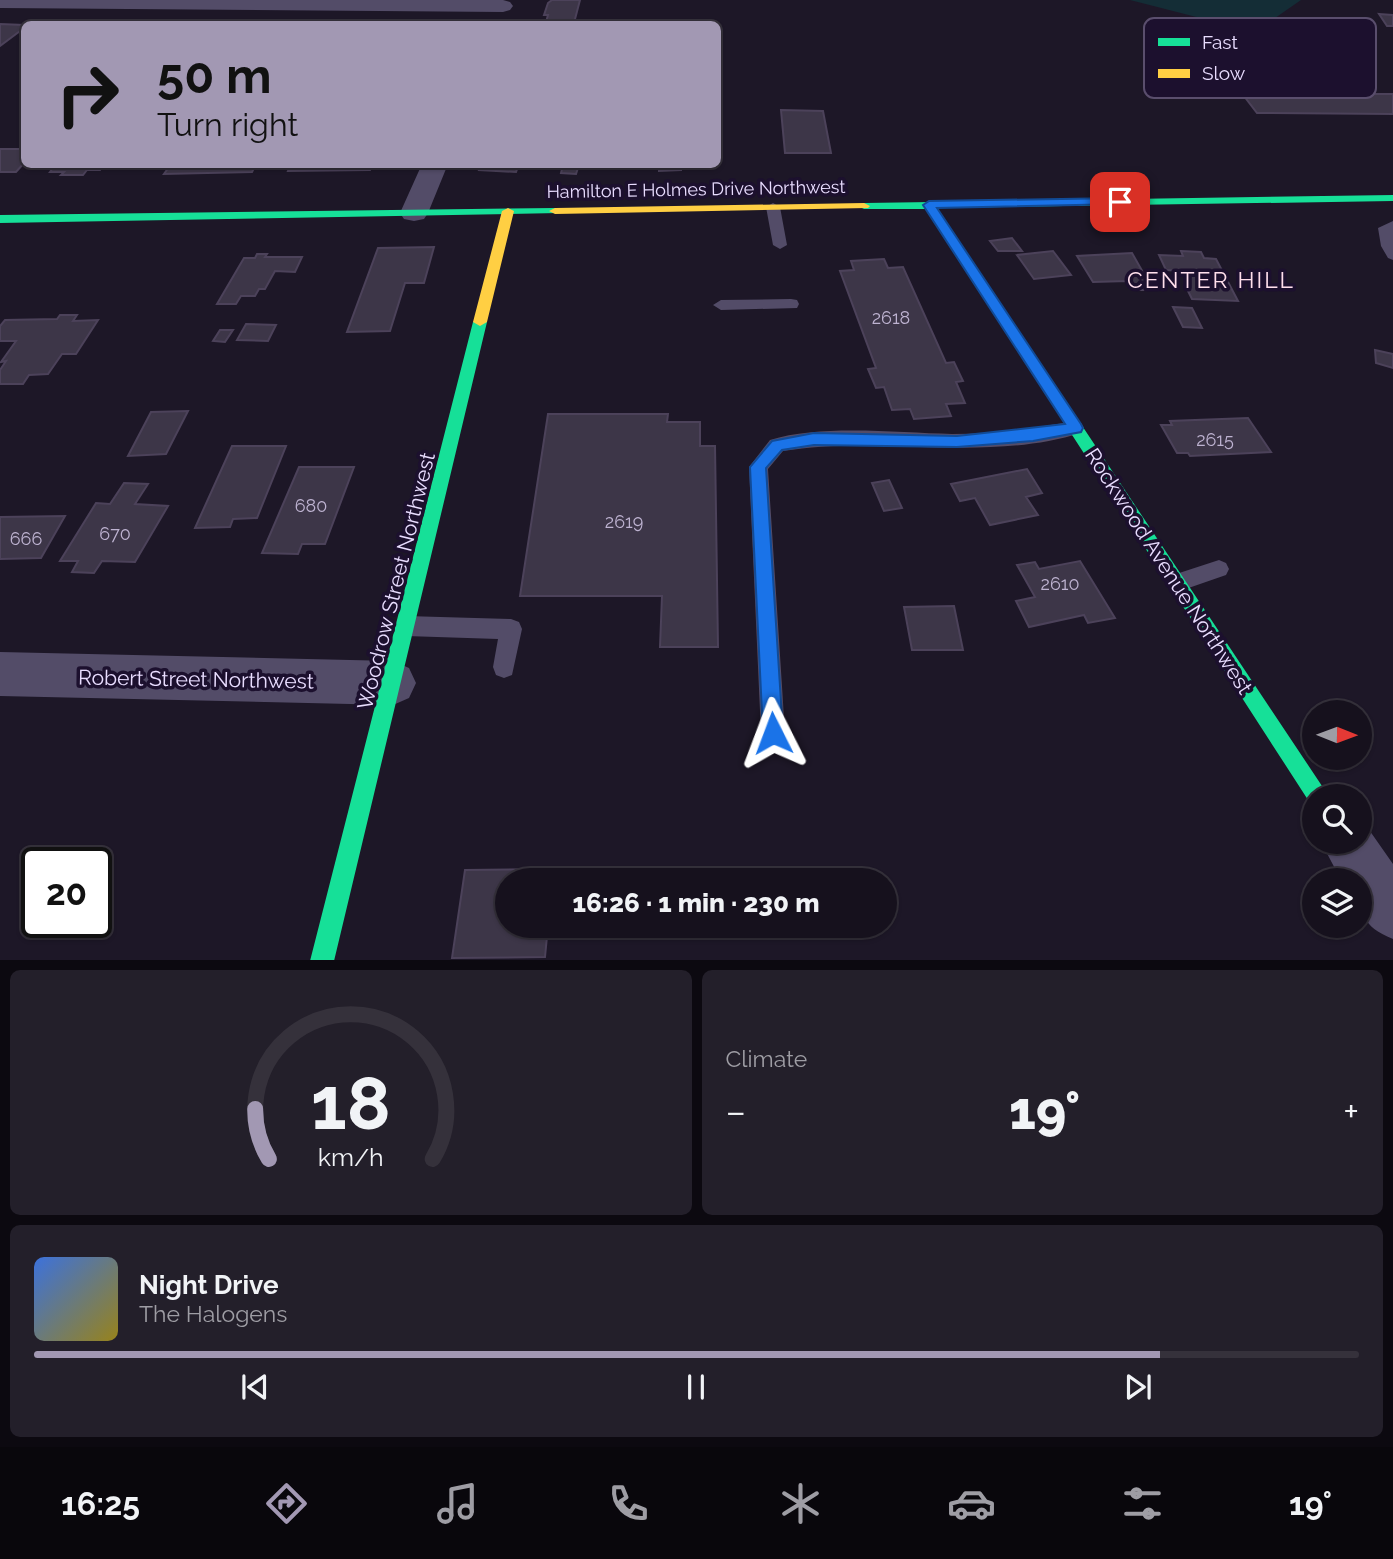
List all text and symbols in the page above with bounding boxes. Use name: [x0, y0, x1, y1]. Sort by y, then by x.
legend: [1144, 18, 1376, 98]
text: Fast: [1202, 31, 1238, 53]
text: 50 m: [157, 47, 272, 104]
icon: right: [42, 49, 133, 140]
text: Slow: [1202, 62, 1246, 84]
text: Turn right: [157, 106, 298, 143]
pin: [1090, 172, 1150, 232]
street label: Hamilton E Holmes Drive Northwest: [546, 176, 846, 202]
icon: arrive: [1101, 183, 1139, 221]
district label: CENTER HILL: [1127, 266, 1295, 293]
house number: 2618: [872, 307, 910, 328]
house number: 2615: [1196, 429, 1234, 450]
street label: Rockwood Avenue Northwest: [1080, 443, 1258, 699]
street label: Woodrow Street Northwest: [352, 450, 440, 712]
house number: 680: [295, 495, 327, 516]
house number: 2619: [605, 511, 643, 532]
house number: 670: [99, 523, 131, 544]
house number: 666: [10, 528, 42, 549]
house number: 2610: [1041, 573, 1079, 594]
street label: Robert Street Northwest: [78, 664, 314, 694]
position arrow: [736, 696, 810, 770]
north arrow: [1302, 700, 1372, 770]
map controls: [1302, 700, 1372, 938]
button: search: [1302, 784, 1372, 854]
speed limit sign: 20: [21, 847, 112, 938]
button: layers: [1302, 868, 1372, 938]
text: 16:26 · 1 min · 230 m: [573, 888, 819, 918]
text: Climate: [726, 1045, 807, 1072]
text: 18: [311, 1061, 391, 1146]
text: 19°: [1009, 1080, 1080, 1141]
text: −: [726, 1089, 746, 1134]
text: +: [1343, 1089, 1359, 1134]
text: km/h: [318, 1141, 384, 1171]
text: Night Drive: [139, 1270, 278, 1300]
text: The Halogens: [139, 1300, 287, 1327]
icon: previous: [236, 1368, 274, 1406]
icon: pause: [677, 1368, 715, 1406]
icon: next: [1119, 1368, 1157, 1406]
icon: directions: [262, 1479, 311, 1528]
icon: music: [433, 1479, 482, 1528]
icon: phone: [604, 1479, 653, 1528]
icon: climate: [776, 1479, 825, 1528]
icon: car: [947, 1479, 996, 1528]
icon: filters: [1118, 1479, 1167, 1528]
text: 16:25: [61, 1485, 140, 1522]
text: 19°: [1289, 1485, 1332, 1522]

